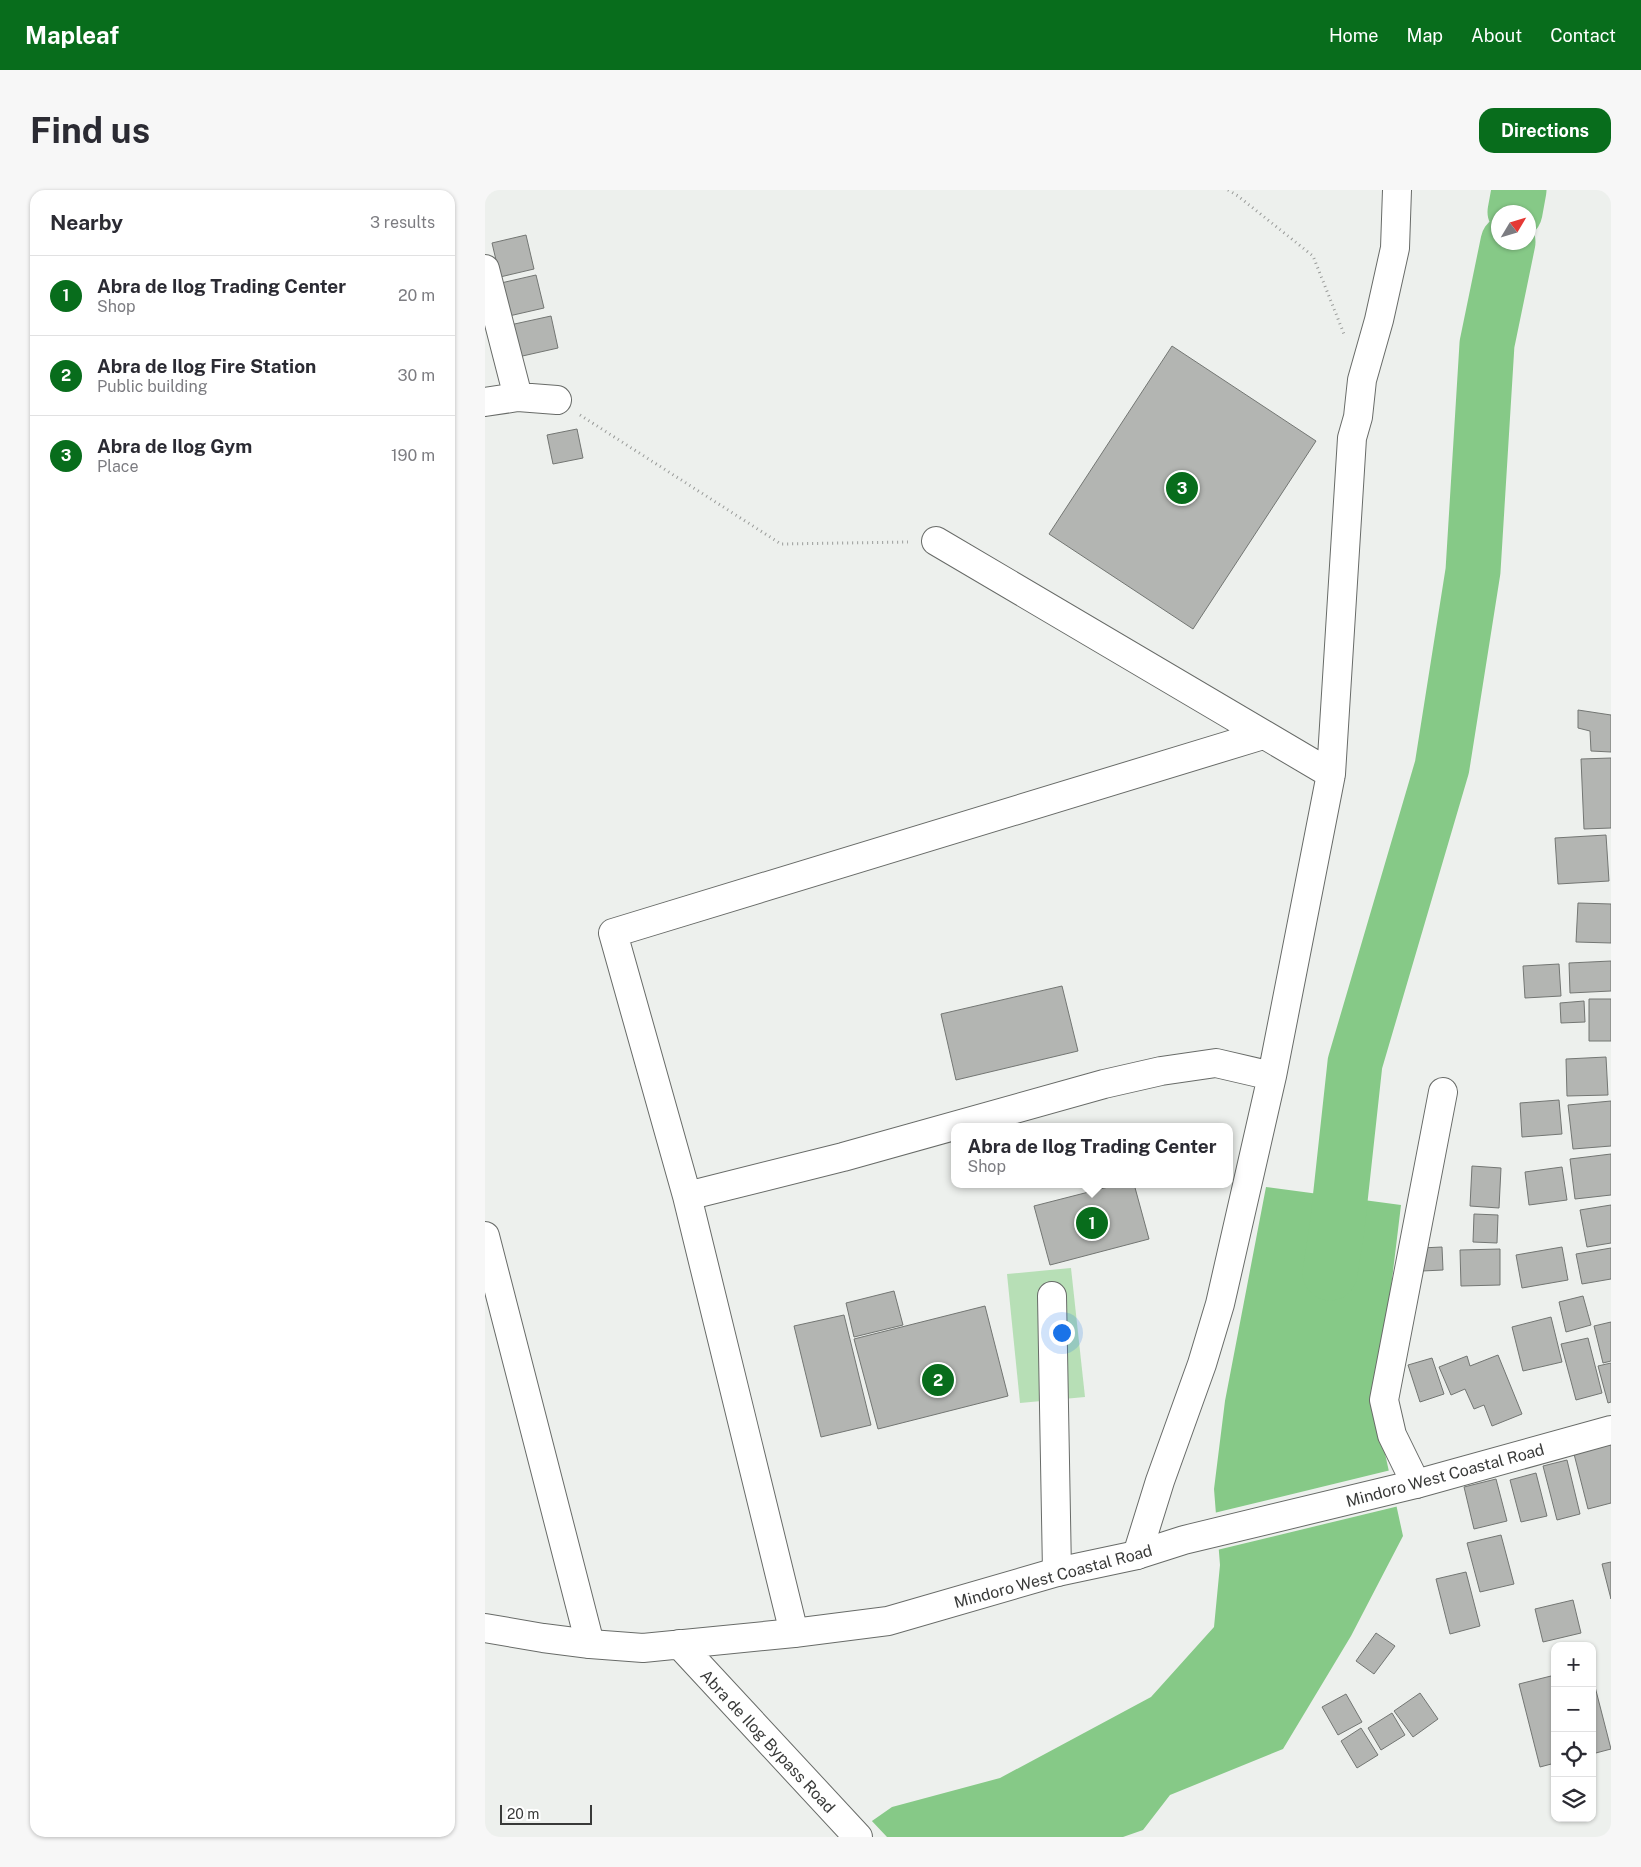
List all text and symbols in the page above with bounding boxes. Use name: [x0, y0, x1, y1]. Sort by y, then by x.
text: Mapleaf: [25, 21, 119, 49]
text: Home: [1329, 25, 1379, 46]
text: Map: [1407, 25, 1443, 46]
text: About: [1471, 25, 1522, 46]
text: Contact: [1550, 25, 1616, 46]
button: Directions: [1479, 108, 1611, 153]
text: Find us: [30, 110, 150, 151]
north arrow: [1491, 205, 1536, 250]
text: Nearby: [50, 210, 123, 235]
text: 3 results: [370, 213, 435, 232]
text: Abra de Ilog Trading Center: [97, 275, 346, 297]
text: 1: [63, 286, 69, 305]
text: 20 m: [398, 286, 435, 305]
text: Shop: [97, 297, 136, 316]
text: Abra de Ilog Fire Station: [97, 355, 316, 377]
text: 2: [61, 366, 71, 385]
text: 30 m: [398, 366, 435, 385]
text: Public building: [97, 377, 208, 396]
text: Abra de Ilog Gym: [97, 435, 252, 457]
text: 3: [61, 446, 71, 465]
text: 190 m: [391, 446, 435, 465]
text: Place: [97, 457, 139, 476]
pin: 3: [1166, 469, 1198, 507]
popup: [951, 1123, 1233, 1188]
text: Abra de Ilog Trading Center: [967, 1135, 1217, 1157]
text: Shop: [967, 1157, 1006, 1176]
pin: 1: [1076, 1204, 1108, 1242]
your location: [1049, 1320, 1075, 1346]
pin: 2: [922, 1361, 954, 1399]
street label: Mindoro West Coastal Road: [1344, 1440, 1546, 1511]
street label: Mindoro West Coastal Road: [952, 1541, 1154, 1612]
map controls: [1551, 1642, 1596, 1822]
button: +: [1551, 1642, 1596, 1687]
street label: Abra de Ilog Bypass Road: [696, 1666, 839, 1817]
button: −: [1551, 1687, 1596, 1732]
button: locate: [1551, 1732, 1596, 1777]
button: layers: [1551, 1777, 1596, 1822]
scale bar: [500, 1802, 593, 1825]
text: 20 m: [507, 1806, 539, 1822]

